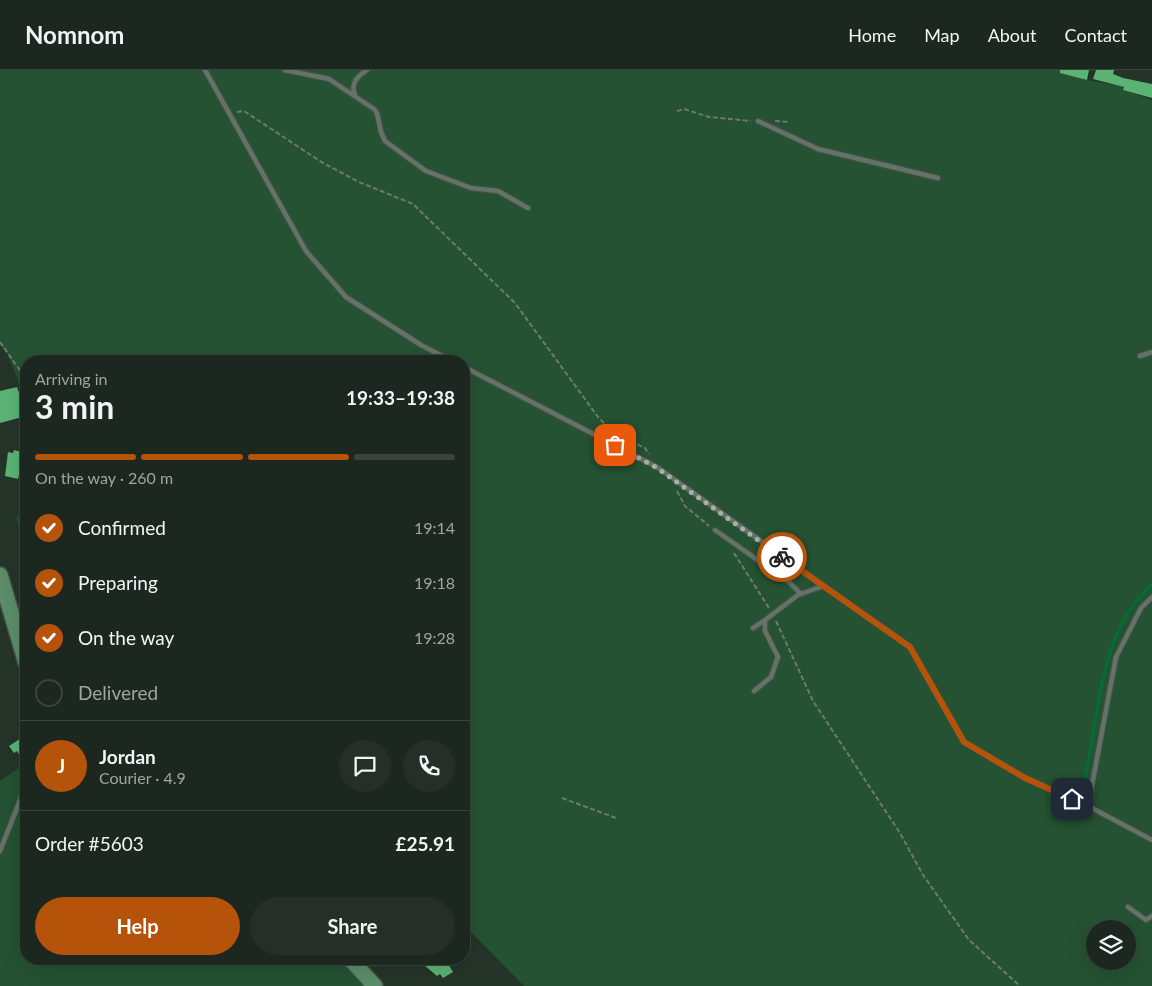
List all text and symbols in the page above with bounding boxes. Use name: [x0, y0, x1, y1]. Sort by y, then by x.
text: Nomnom: [25, 20, 124, 49]
text: Home: [848, 24, 896, 46]
text: Map: [924, 24, 960, 46]
text: About: [988, 24, 1037, 46]
text: Contact: [1065, 24, 1127, 46]
text: Arriving in: [35, 369, 108, 388]
text: 19:33–19:38: [346, 386, 455, 409]
text: 3 min: [35, 387, 114, 426]
pin: [594, 424, 636, 466]
icon: bag: [601, 431, 629, 459]
text: On the way · 260 m: [35, 468, 173, 487]
icon: check: [35, 514, 63, 542]
text: Confirmed: [78, 516, 166, 539]
text: 19:14: [414, 518, 455, 537]
courier: [757, 532, 807, 582]
icon: bike: [768, 543, 796, 571]
icon: check: [35, 569, 63, 597]
text: Preparing: [78, 571, 158, 594]
text: 19:18: [414, 573, 455, 592]
icon: check: [35, 624, 63, 652]
text: On the way: [78, 626, 174, 649]
text: 19:28: [414, 628, 455, 647]
text: Delivered: [78, 681, 158, 704]
button: chat: [339, 740, 391, 792]
button: phone: [403, 740, 455, 792]
text: Jordan: [99, 745, 156, 768]
text: J: [57, 754, 65, 777]
text: Courier · 4.9: [99, 768, 186, 787]
pin: [1051, 778, 1093, 820]
icon: home: [1058, 785, 1086, 813]
text: Order #5603: [35, 832, 144, 855]
text: £25.91: [395, 832, 455, 855]
button: Help: [35, 897, 240, 955]
button: Share: [250, 897, 455, 955]
map controls: [1086, 920, 1136, 970]
button: layers: [1086, 920, 1136, 970]

